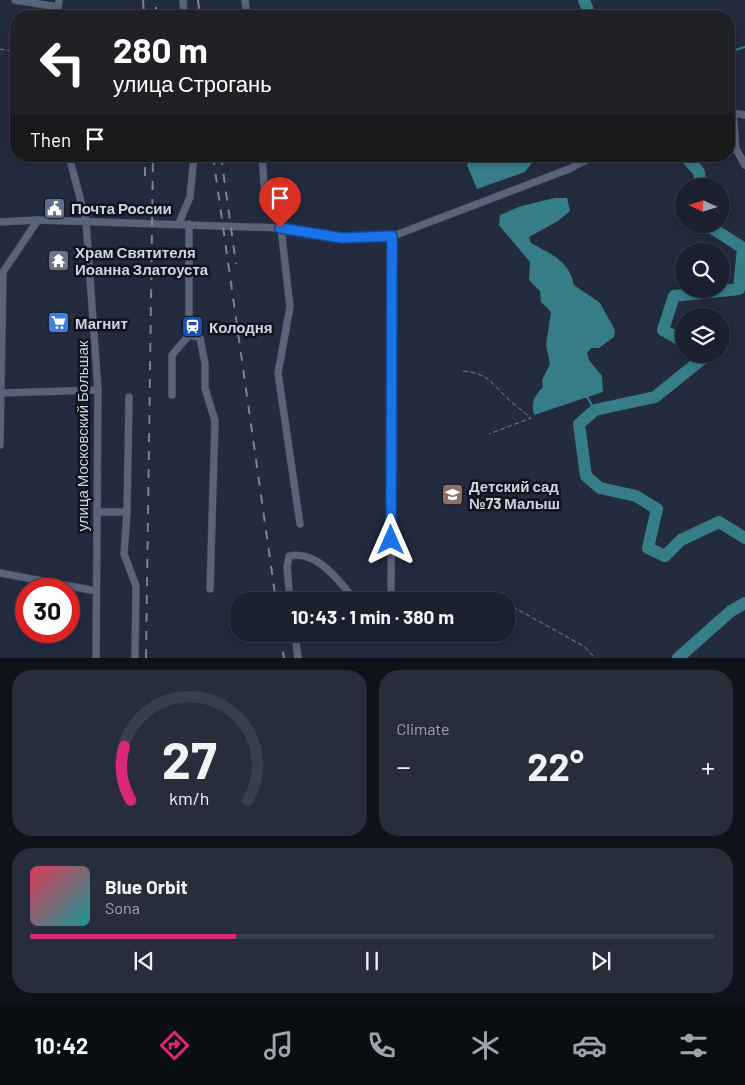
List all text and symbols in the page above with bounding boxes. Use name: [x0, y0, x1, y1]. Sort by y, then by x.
text: 280 m: [113, 28, 208, 70]
icon: left: [30, 30, 95, 95]
text: улица Строгань: [113, 70, 272, 96]
icon: arrive: [81, 125, 109, 153]
text: Then: [30, 128, 71, 151]
pin: [259, 177, 301, 228]
north arrow: [675, 178, 730, 232]
map controls: [675, 178, 730, 363]
icon: arrive: [266, 184, 294, 212]
public building icon: Почта России: [43, 196, 67, 220]
place label: Почта России: [71, 199, 172, 217]
place label: Храм Святителя Иоанна Златоуста: [75, 243, 209, 278]
button: search: [675, 243, 730, 298]
temple icon: Храм Святителя Иоанна Златоуста: [47, 249, 71, 273]
button: layers: [675, 308, 730, 363]
supermarket icon: Магнит: [47, 311, 71, 335]
place label: Магнит: [75, 314, 128, 332]
station icon: Колодня: [181, 315, 205, 339]
place label: Колодня: [209, 318, 273, 336]
street label: улица Московский Большак: [73, 340, 91, 531]
place label: Детский сад №73 Малыш: [469, 477, 560, 512]
school or university icon: Детский сад №73 Малыш: [441, 483, 465, 507]
position arrow: [364, 513, 416, 565]
speed limit sign: 30: [15, 578, 80, 643]
text: 10:43 · 1 min · 380 m: [291, 605, 454, 628]
text: Climate: [397, 719, 449, 738]
text: 27: [162, 727, 217, 789]
text: 22°: [527, 743, 584, 789]
text: −: [397, 749, 411, 783]
text: +: [701, 749, 715, 783]
text: km/h: [169, 787, 209, 809]
text: Blue Orbit: [105, 875, 188, 898]
text: Sona: [105, 898, 140, 917]
icon: previous: [130, 947, 158, 975]
icon: pause: [358, 947, 386, 975]
icon: next: [587, 947, 615, 975]
icon: directions: [157, 1028, 192, 1063]
icon: music: [261, 1028, 296, 1063]
icon: phone: [364, 1028, 399, 1063]
icon: climate: [468, 1028, 503, 1063]
icon: car: [572, 1028, 607, 1063]
icon: filters: [676, 1028, 711, 1063]
text: 10:42: [34, 1032, 88, 1058]

